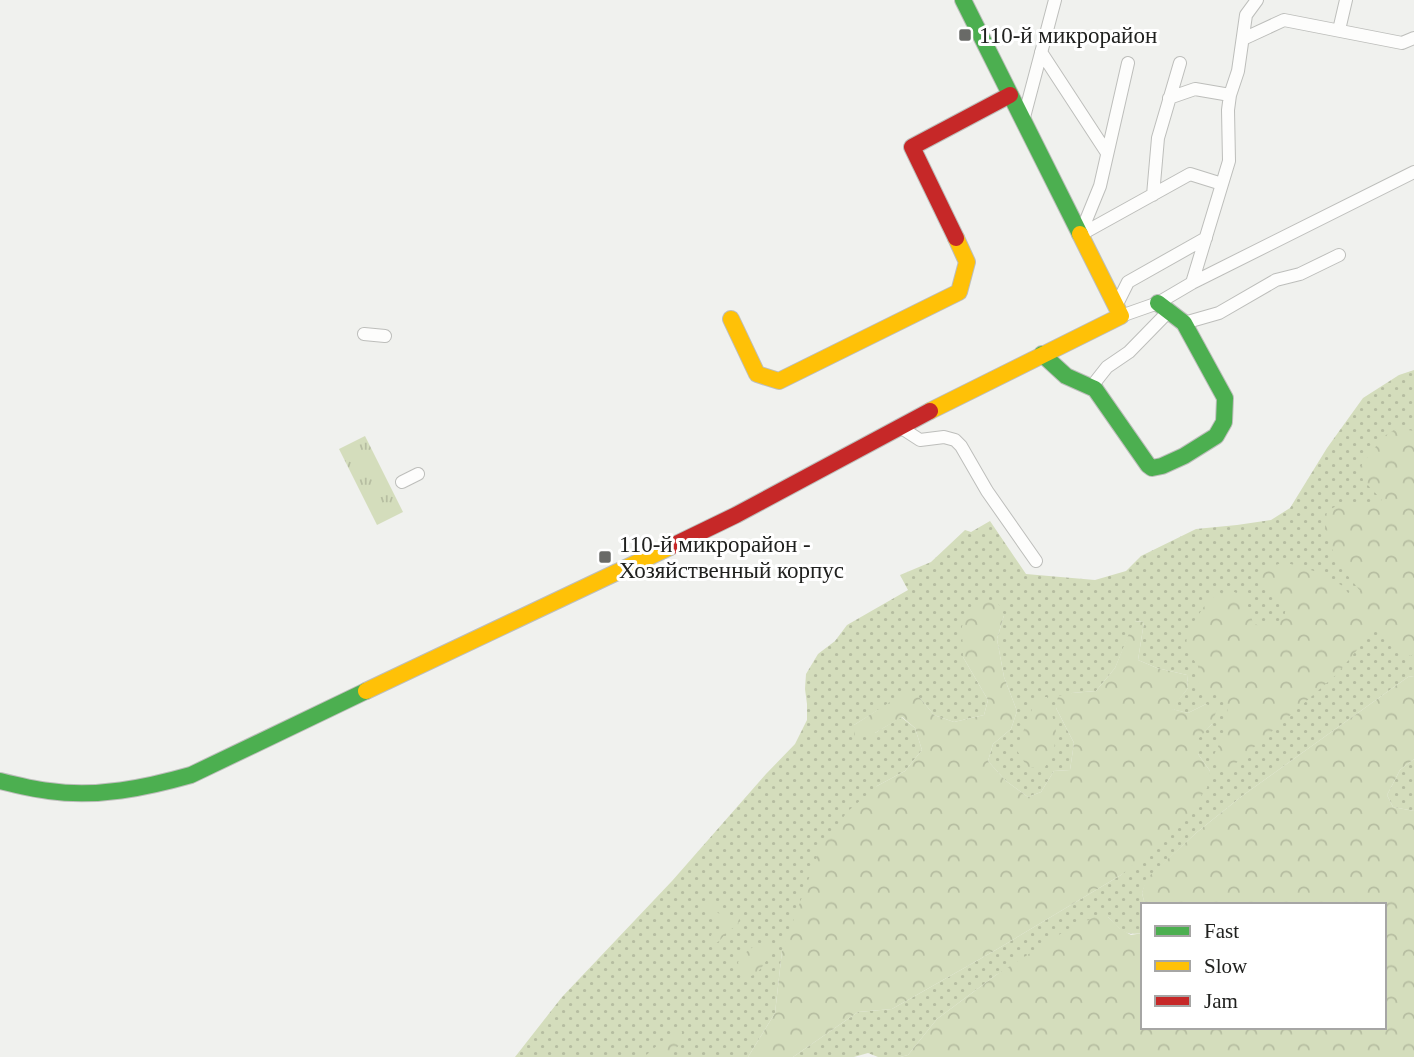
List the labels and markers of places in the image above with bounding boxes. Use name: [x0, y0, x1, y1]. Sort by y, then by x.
place label: 110-й микрорайон: [979, 23, 1157, 48]
marker: 110-й микрорайон: [957, 27, 973, 43]
place label: 110-й микрорайон - Хозяйственный корпус: [619, 532, 844, 583]
marker: 110-й микрорайон - Хозяйственный корпус: [597, 549, 613, 565]

